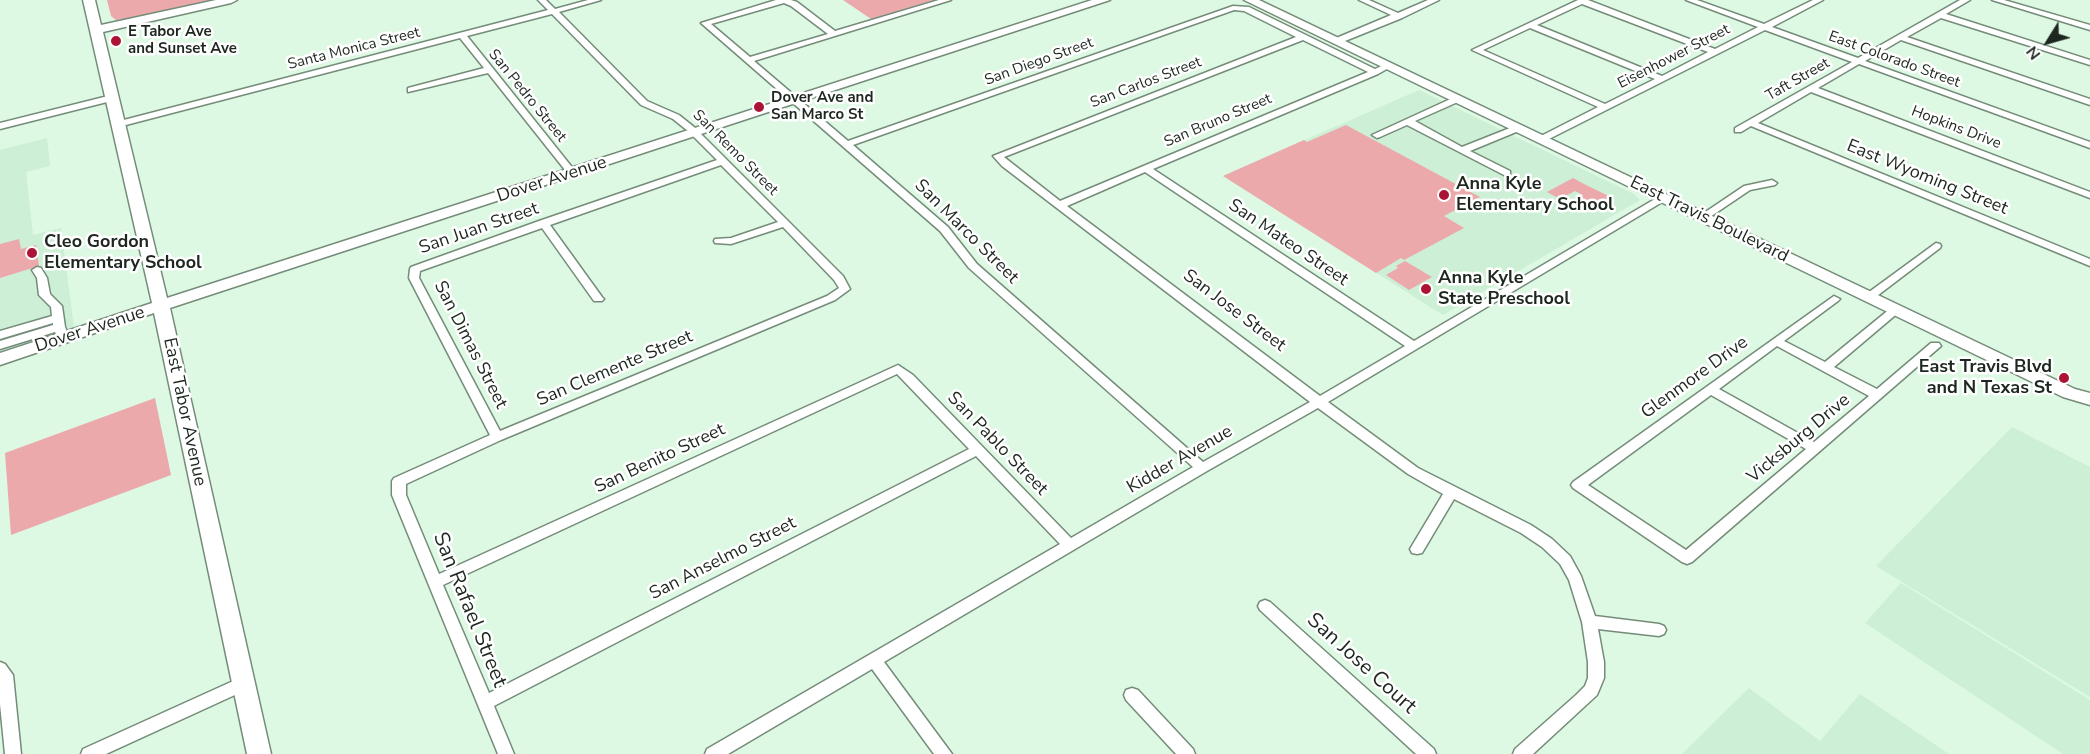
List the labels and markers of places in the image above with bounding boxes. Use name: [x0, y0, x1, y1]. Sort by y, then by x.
place label: E Tabor Ave and Sunset Ave: [128, 23, 237, 58]
marker: E Tabor Ave and Sunset Ave: [109, 34, 123, 48]
place label: Dover Ave and San Marco St: [771, 89, 873, 124]
marker: Dover Ave and San Marco St: [752, 100, 766, 114]
place label: Anna Kyle Elementary School: [1456, 174, 1614, 216]
marker: Anna Kyle Elementary School: [1437, 188, 1451, 202]
place label: Cleo Gordon Elementary School: [44, 232, 202, 274]
marker: Cleo Gordon Elementary School: [25, 246, 39, 260]
place label: Anna Kyle State Preschool: [1438, 268, 1570, 310]
marker: Anna Kyle State Preschool: [1419, 282, 1433, 296]
place label: East Travis Blvd and N Texas St: [1919, 357, 2052, 400]
marker: East Travis Blvd and N Texas St: [2057, 371, 2071, 385]

